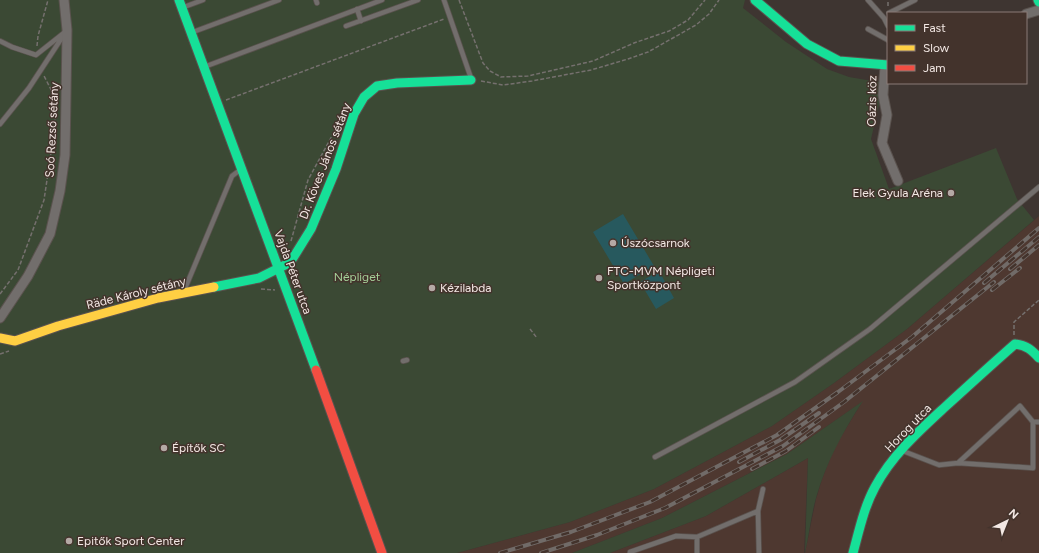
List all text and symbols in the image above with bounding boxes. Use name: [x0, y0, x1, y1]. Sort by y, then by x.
legend: [887, 12, 1027, 84]
text: Fast: [923, 21, 946, 35]
text: Slow: [923, 41, 950, 55]
text: Jam: [923, 61, 946, 75]
street label: Oázis köz: [865, 75, 879, 127]
street label: Soó Rezső sétány: [43, 81, 62, 178]
street label: Dr. Köves János sétány: [296, 100, 354, 221]
place label: Elek Gyula Aréna: [853, 186, 943, 200]
marker: Elek Gyula Aréna: [946, 188, 956, 198]
street label: Vajda Péter utca: [271, 228, 315, 316]
place label: Úszócsarnok: [621, 236, 690, 250]
marker: Úszócsarnok: [608, 238, 618, 248]
place label: FTC-MVM Népligeti Sportközpont: [607, 264, 715, 292]
park label: Népliget: [334, 270, 381, 284]
marker: FTC-MVM Népligeti Sportközpont: [594, 273, 604, 283]
street label: Räde Károly sétány: [85, 274, 188, 312]
place label: Kézilabda: [440, 281, 491, 295]
marker: Kézilabda: [427, 283, 437, 293]
street label: Horog utca: [882, 401, 934, 455]
place label: Építők SC: [172, 441, 226, 455]
marker: Építők SC: [159, 443, 169, 453]
north arrow: [987, 501, 1027, 541]
text: N: [1006, 506, 1021, 522]
place label: Epitők Sport Center: [77, 534, 184, 548]
marker: Epitők Sport Center: [64, 536, 74, 546]

